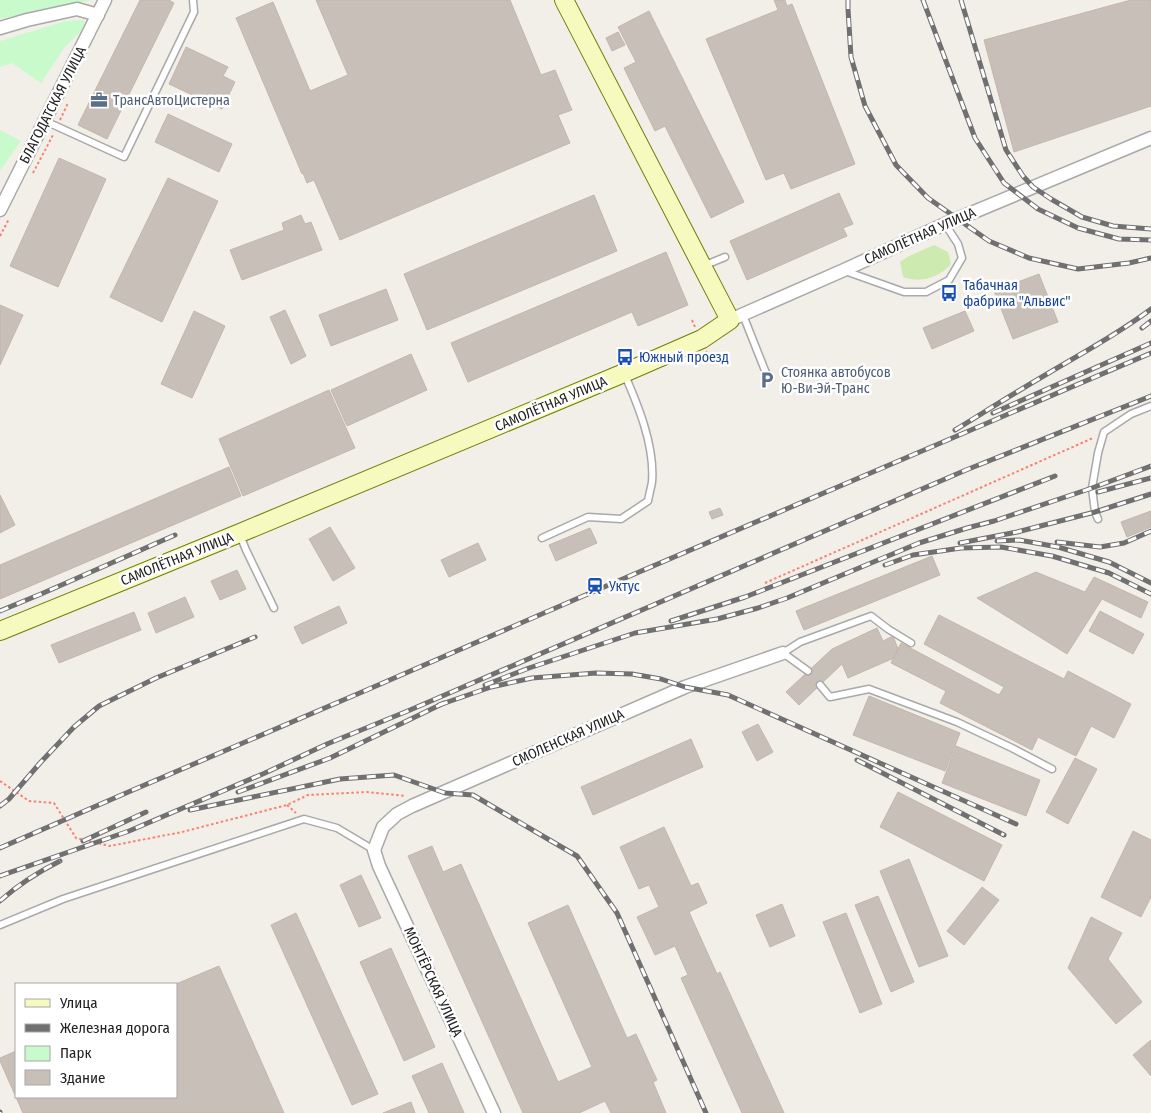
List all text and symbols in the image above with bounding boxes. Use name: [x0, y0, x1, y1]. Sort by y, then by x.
street label: БЛАГОДАТСКАЯ УЛИЦА: [16, 43, 90, 167]
office icon: ТрансАвтоЦистерна: [89, 90, 109, 110]
place label: ТрансАвтоЦистерна: [113, 92, 230, 109]
street label: САМОЛЁТНАЯ УЛИЦА: [862, 204, 979, 268]
place label: Табачная фабрика "Альвис": [963, 277, 1071, 310]
bus stop icon: Табачная фабрика "Альвис": [939, 283, 959, 303]
bus stop icon: Южный проезд: [615, 347, 635, 367]
place label: Южный проезд: [639, 349, 729, 366]
place label: Стоянка автобусов Ю-Ви-Эй-Транс: [781, 364, 891, 397]
parking icon: Стоянка автобусов Ю-Ви-Эй-Транс: [757, 370, 777, 390]
street label: САМОЛЁТНАЯ УЛИЦА: [492, 372, 610, 435]
street label: САМОЛЁТНАЯ УЛИЦА: [118, 528, 236, 589]
station icon: Уктус: [585, 576, 605, 596]
place label: Уктус: [608, 578, 640, 595]
street label: СМОЛЕНСКАЯ УЛИЦА: [509, 705, 627, 770]
street label: МОНТЁРСКАЯ УЛИЦА: [400, 924, 466, 1040]
legend: [15, 983, 178, 1098]
text: Улица: [59, 994, 98, 1012]
text: Железная дорога: [60, 1019, 170, 1037]
text: Парк: [60, 1044, 91, 1062]
text: Здание: [60, 1069, 106, 1087]

